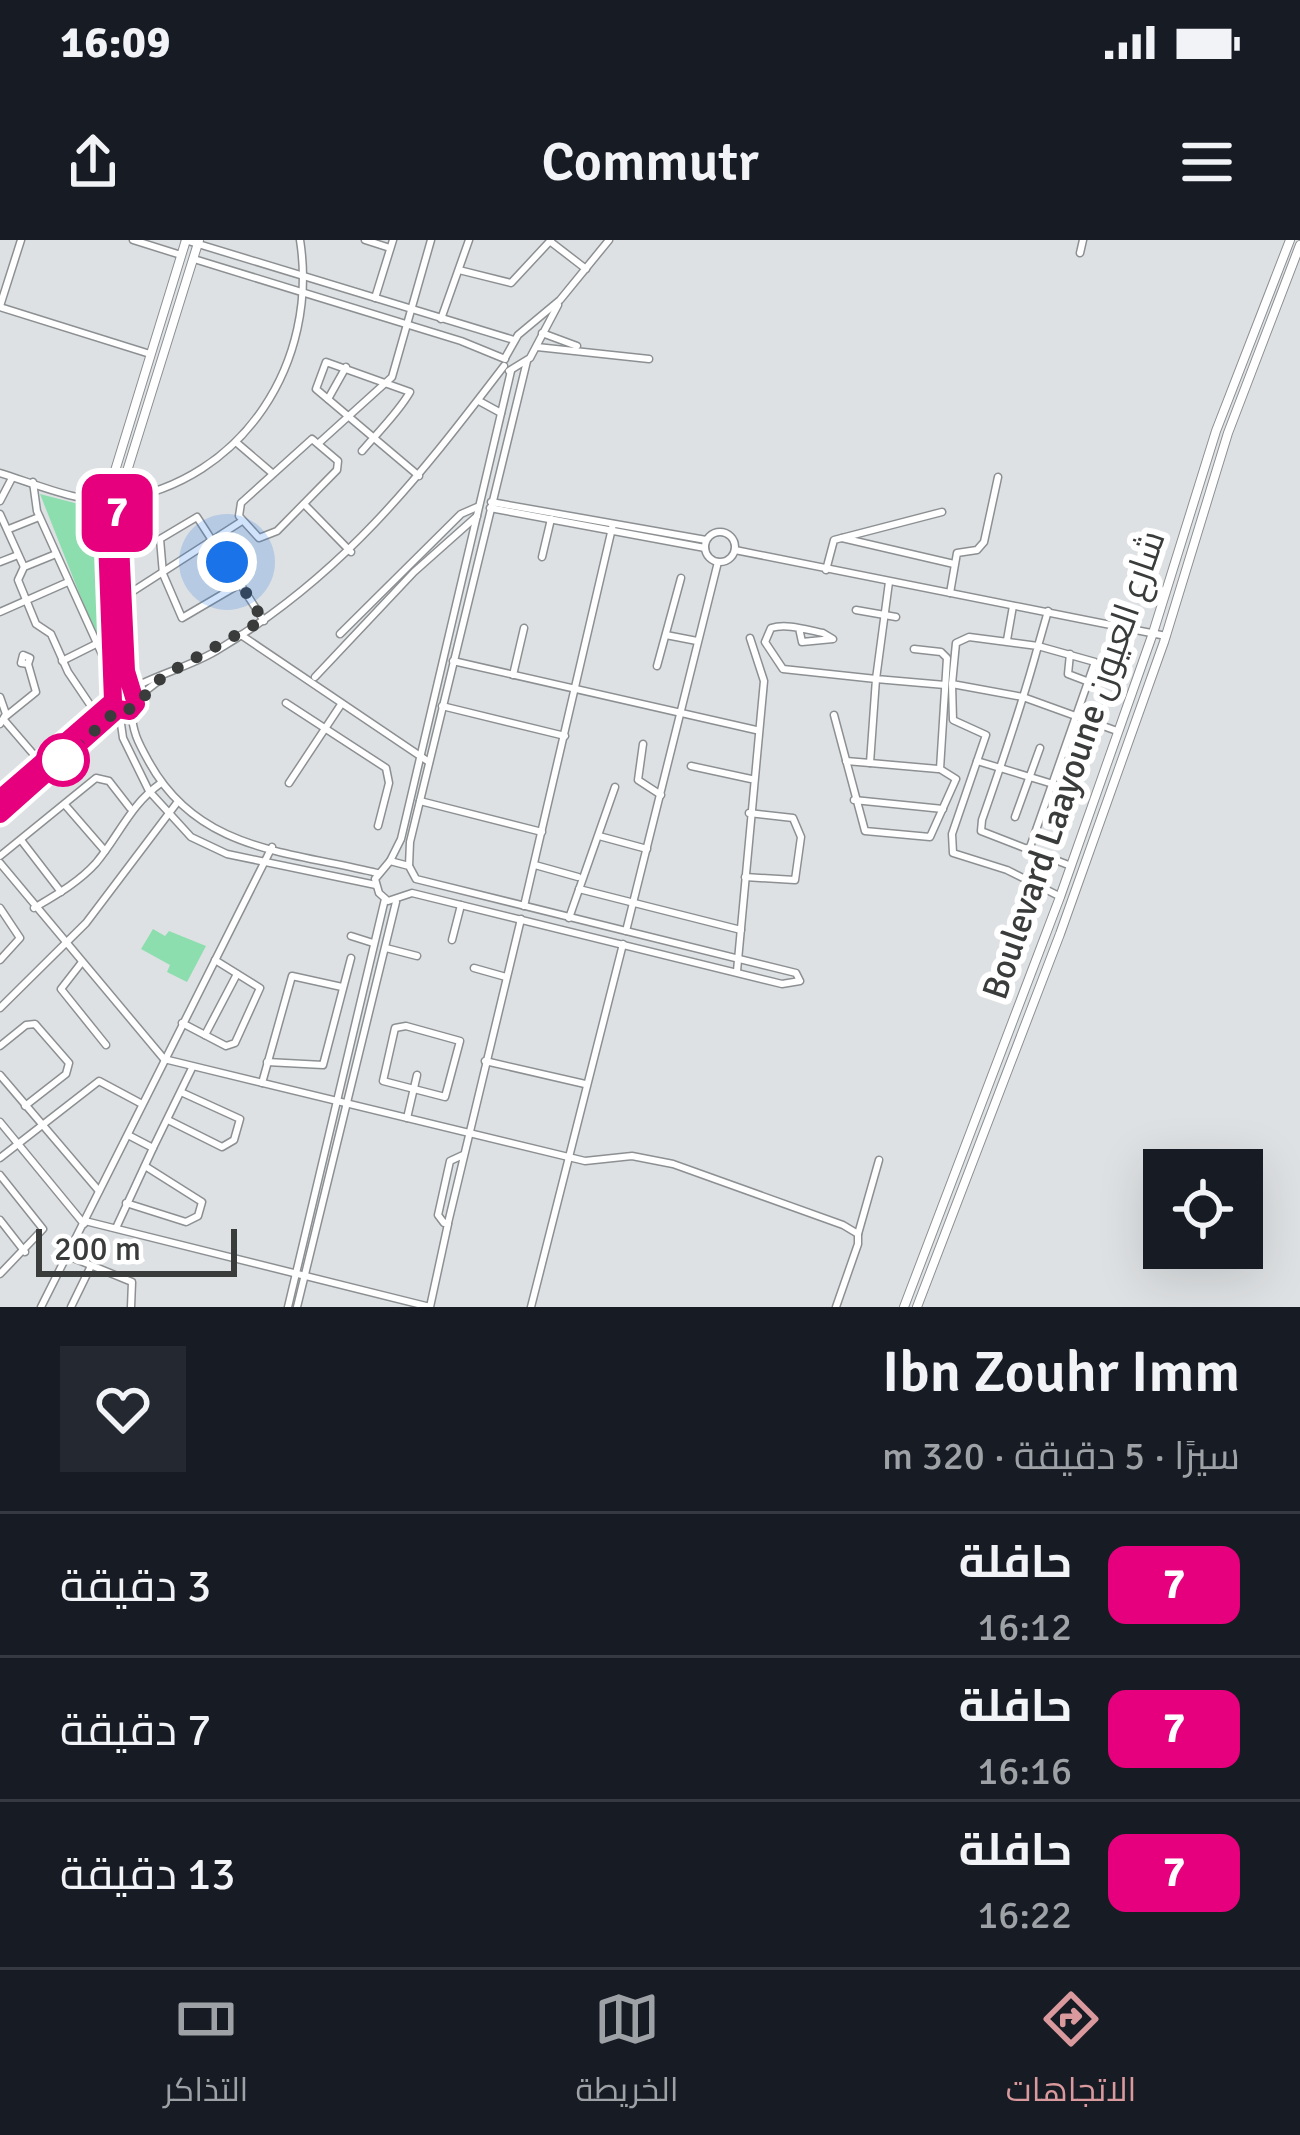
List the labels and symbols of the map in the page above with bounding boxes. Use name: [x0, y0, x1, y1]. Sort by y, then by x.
line badge: 7: [78, 474, 156, 552]
street label: Boulevard Laayoune شارع العيون: [972, 525, 1176, 1006]
your location: [197, 532, 257, 592]
unlabelled marker: [38, 735, 88, 785]
scale bar: [36, 1223, 237, 1276]

